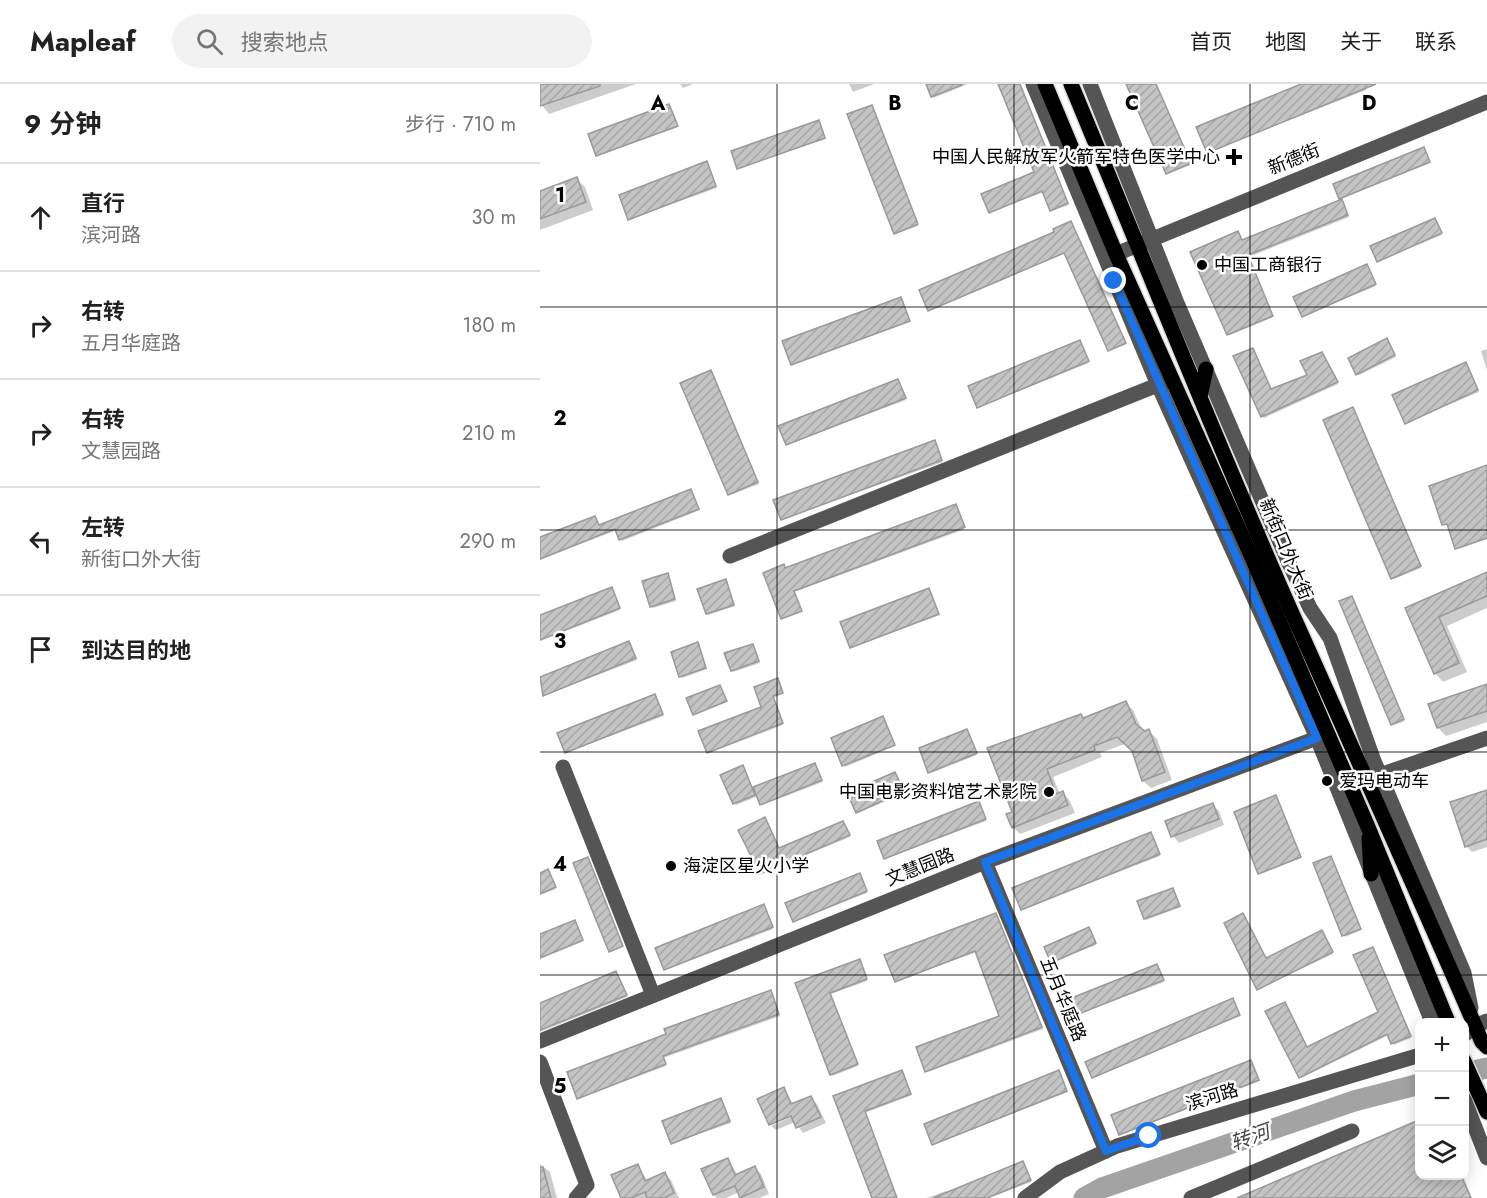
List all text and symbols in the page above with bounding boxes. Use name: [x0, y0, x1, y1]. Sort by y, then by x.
search box: [172, 14, 592, 68]
text: Mapleaf: [30, 21, 136, 62]
icon: search: [193, 25, 226, 58]
text: 搜索地点: [241, 26, 329, 58]
text: 首页: [1190, 27, 1232, 57]
text: 地图: [1265, 27, 1307, 57]
text: 关于: [1340, 27, 1382, 57]
text: 联系: [1415, 27, 1457, 57]
text: A: [650, 89, 666, 118]
text: B: [888, 89, 902, 118]
text: C: [1125, 89, 1139, 118]
text: D: [1362, 89, 1376, 118]
text: 9 分钟: [24, 105, 101, 143]
text: 步行 · 710 m: [405, 110, 516, 139]
street label: 新德街: [1264, 137, 1324, 181]
place label: 中国人民解放军火箭军特色医学中心: [932, 144, 1220, 170]
marker: 中国人民解放军火箭军特色医学中心: [1225, 148, 1243, 166]
text: 1: [555, 181, 565, 210]
text: 直行: [81, 187, 125, 219]
icon: ahead: [24, 201, 57, 234]
text: 30 m: [471, 203, 516, 232]
text: 滨河路: [81, 221, 141, 250]
place label: 中国工商银行: [1214, 252, 1322, 278]
marker: 中国工商银行: [1195, 258, 1209, 272]
route end: [1100, 267, 1126, 293]
text: 右转: [81, 295, 125, 327]
icon: right: [24, 309, 57, 342]
text: 180 m: [462, 311, 516, 340]
text: 五月华庭路: [81, 329, 181, 358]
text: 右转: [81, 403, 125, 435]
text: 2: [553, 404, 567, 433]
icon: right: [24, 417, 57, 450]
text: 210 m: [462, 419, 516, 448]
text: 文慧园路: [81, 437, 161, 466]
street label: 新街口外大街: [1253, 494, 1319, 604]
text: 左转: [81, 511, 125, 543]
icon: left: [24, 525, 57, 558]
text: 290 m: [460, 527, 516, 556]
text: 新街口外大街: [81, 545, 201, 574]
text: 3: [554, 627, 566, 656]
icon: arrive: [24, 633, 57, 666]
text: 到达目的地: [81, 634, 191, 666]
place label: 爱玛电动车: [1339, 768, 1429, 794]
marker: 爱玛电动车: [1320, 774, 1334, 788]
place label: 中国电影资料馆艺术影院: [839, 779, 1037, 805]
marker: 中国电影资料馆艺术影院: [1042, 785, 1056, 799]
street label: 文慧园路: [882, 841, 958, 893]
text: 4: [553, 850, 567, 879]
place label: 海淀区星火小学: [683, 853, 809, 879]
marker: 海淀区星火小学: [664, 859, 678, 873]
street label: 五月华庭路: [1033, 952, 1093, 1046]
map controls: [1415, 1018, 1469, 1180]
button: +: [1415, 1018, 1469, 1072]
text: 5: [554, 1072, 567, 1101]
button: −: [1415, 1072, 1469, 1126]
street label: 滨河路: [1182, 1077, 1242, 1117]
water label: 转河: [1227, 1116, 1278, 1158]
route start: [1135, 1122, 1161, 1148]
button: layers: [1415, 1126, 1469, 1180]

